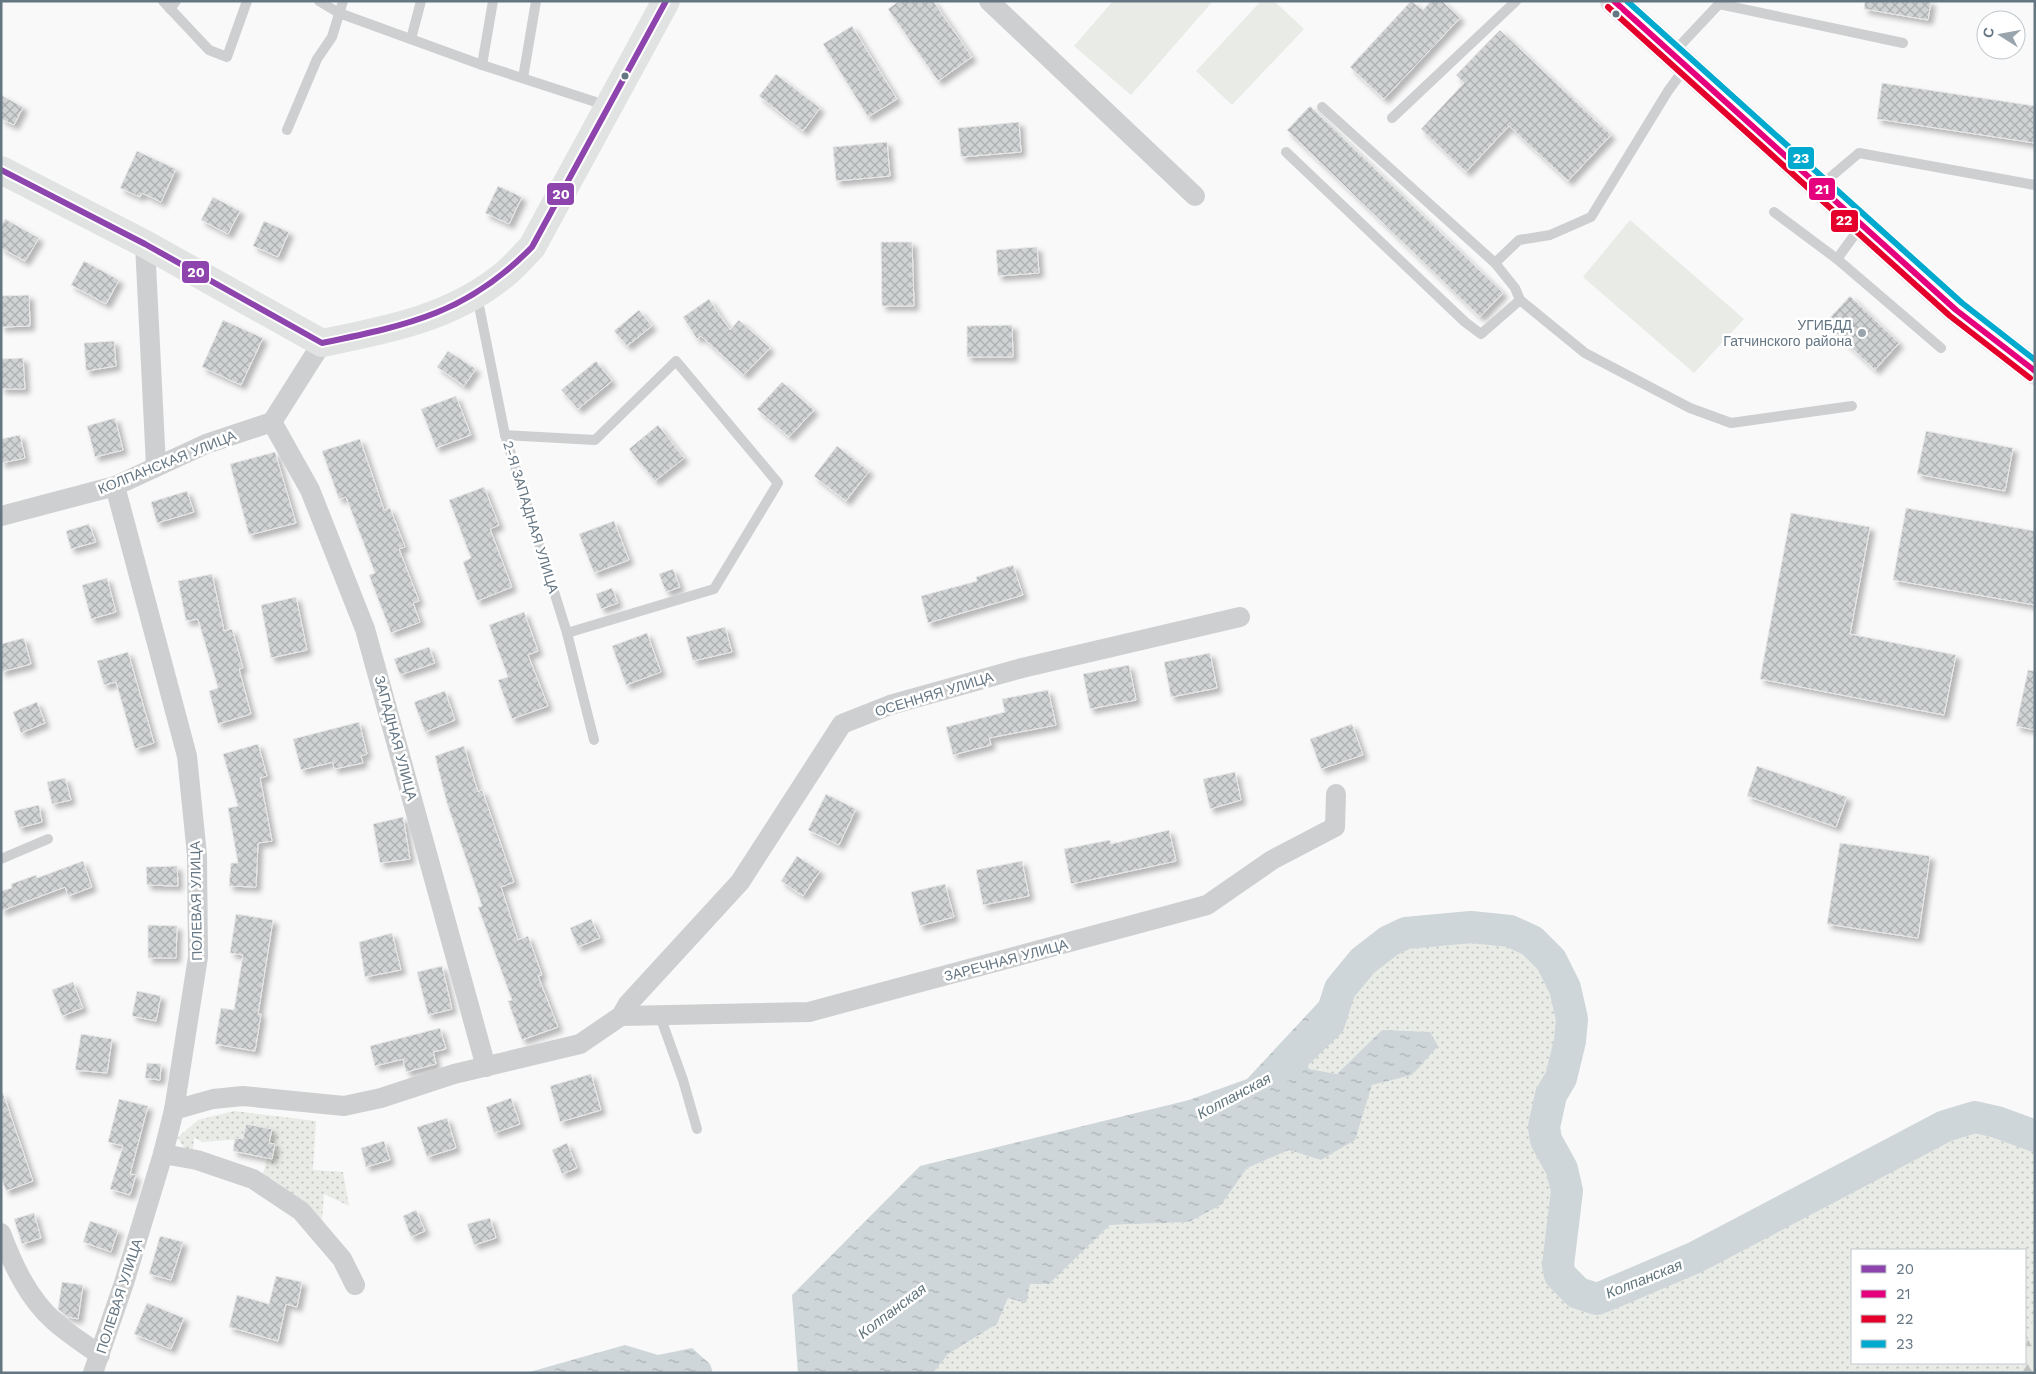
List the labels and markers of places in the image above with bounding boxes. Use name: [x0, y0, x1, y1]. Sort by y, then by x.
unlabelled marker: [1611, 9, 1621, 19]
unlabelled marker: [620, 71, 630, 81]
place label: УГИБДД Гатчинского района: [1723, 317, 1853, 349]
marker: УГИБДД Гатчинского района: [1856, 327, 1868, 339]

